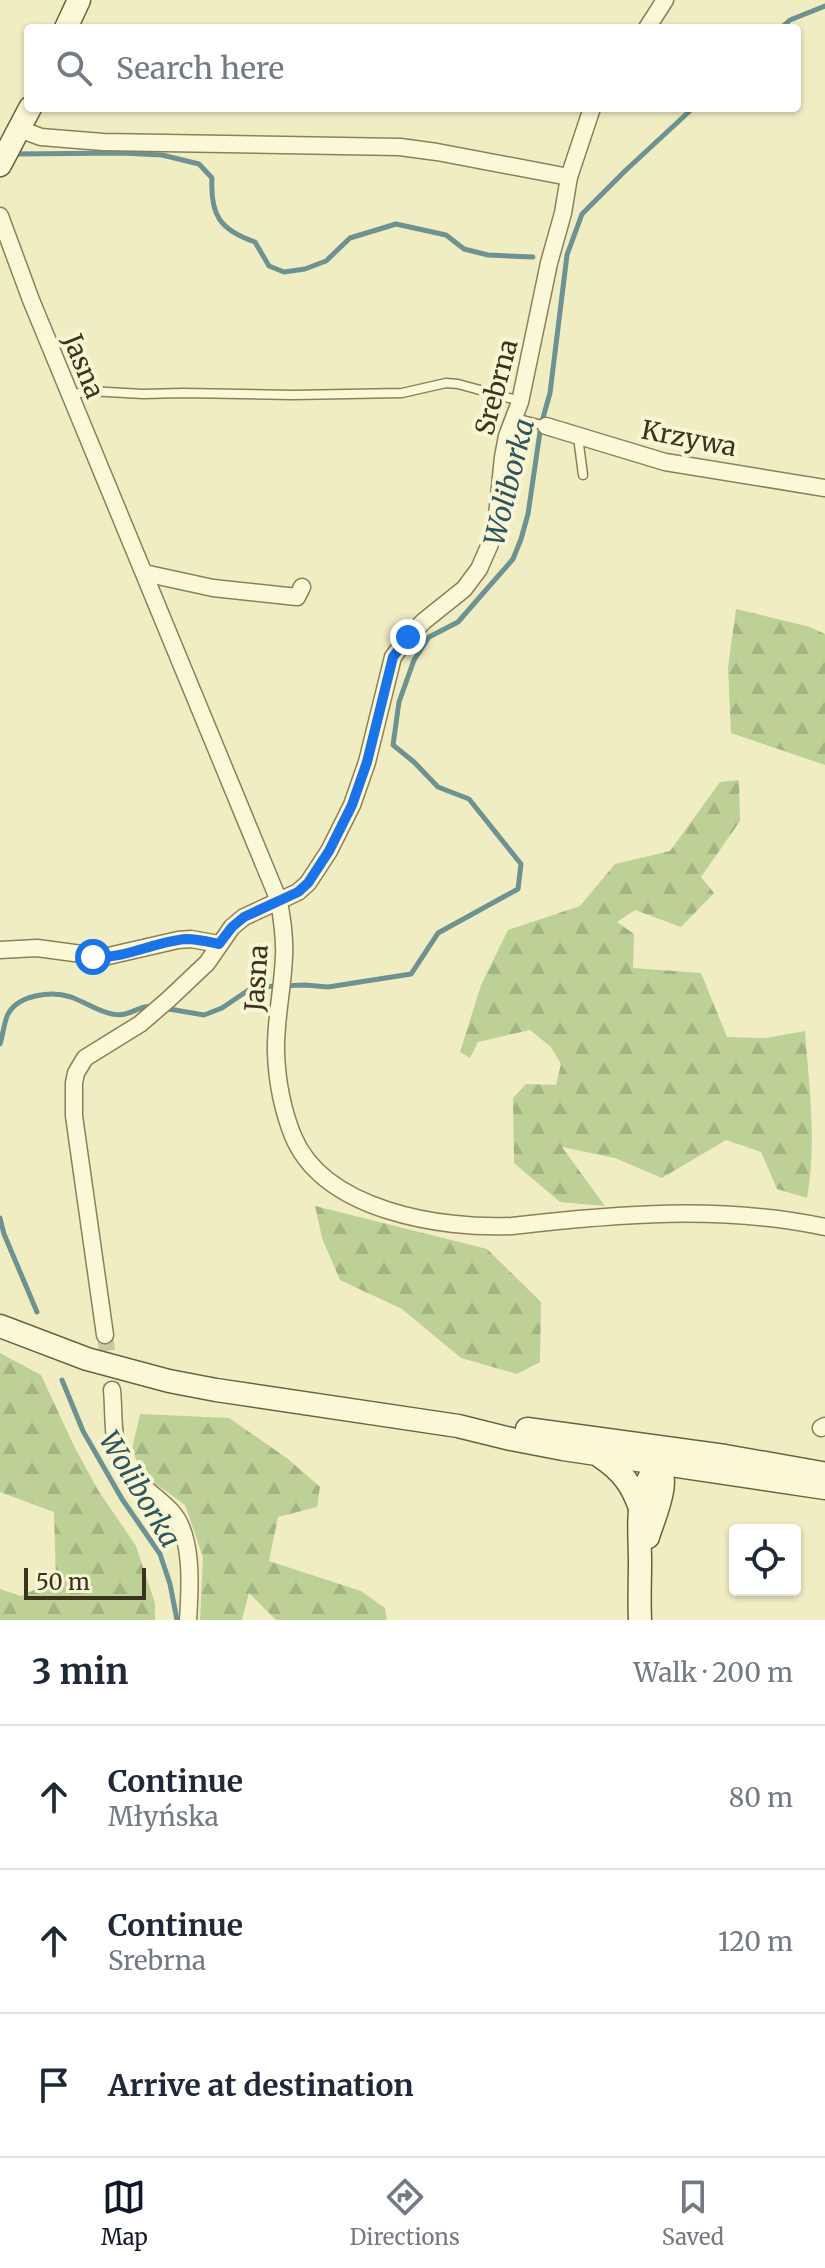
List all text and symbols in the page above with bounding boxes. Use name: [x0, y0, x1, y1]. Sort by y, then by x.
search box: [24, 24, 801, 112]
icon: search: [52, 46, 96, 90]
text: Search here: [116, 49, 284, 87]
street label: Jasna: [56, 328, 112, 403]
street label: Srebrna: [467, 335, 525, 439]
street label: Krzywa: [639, 413, 740, 463]
water label: Woliborka: [476, 415, 542, 549]
route end: [390, 619, 426, 655]
route start: [75, 939, 111, 975]
street label: Jasna: [237, 944, 275, 1013]
water label: Woliborka: [91, 1424, 189, 1554]
map controls: [729, 1524, 801, 1596]
button: locate: [729, 1524, 801, 1596]
scale bar: [24, 1564, 146, 1600]
text: 50 m: [36, 1568, 90, 1596]
text: 3 min: [32, 1651, 128, 1693]
text: Walk · 200 m: [634, 1656, 793, 1689]
text: Continue: [108, 1762, 243, 1800]
icon: ahead: [32, 1775, 76, 1819]
text: 80 m: [729, 1781, 793, 1814]
text: Młyńska: [108, 1800, 219, 1833]
text: Continue: [108, 1906, 243, 1944]
icon: ahead: [32, 1919, 76, 1963]
text: 120 m: [718, 1925, 793, 1958]
text: Srebrna: [108, 1944, 206, 1977]
icon: arrive: [32, 2063, 76, 2107]
text: Arrive at destination: [108, 2066, 414, 2104]
tab: Map: [101, 2175, 148, 2251]
tab: Directions: [350, 2175, 460, 2251]
tab: Saved: [662, 2175, 724, 2251]

